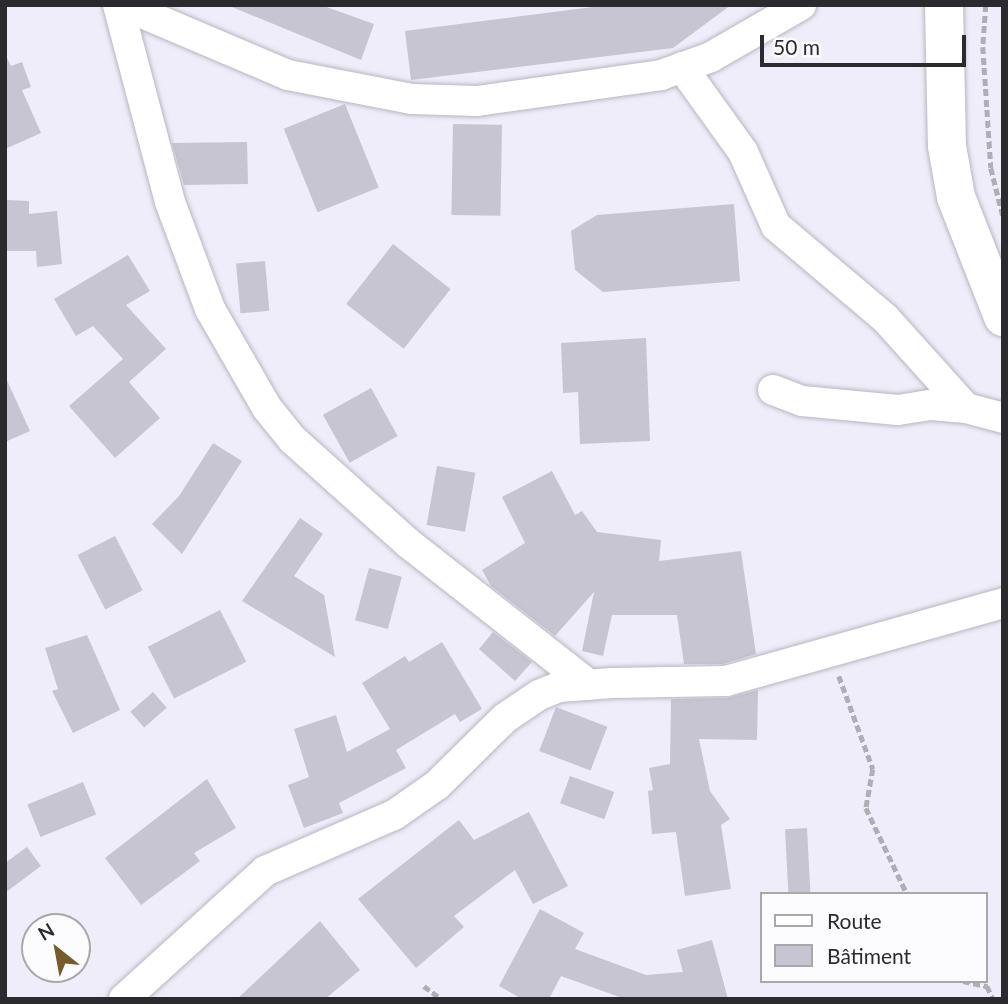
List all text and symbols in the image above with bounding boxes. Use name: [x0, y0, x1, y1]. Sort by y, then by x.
scale bar: [763, 21, 970, 65]
text: 50 m: [773, 34, 820, 59]
legend: [760, 892, 987, 983]
text: Route: [827, 908, 882, 933]
north arrow: [21, 913, 91, 983]
text: N: [34, 918, 58, 945]
text: Bâtiment: [827, 943, 911, 968]

